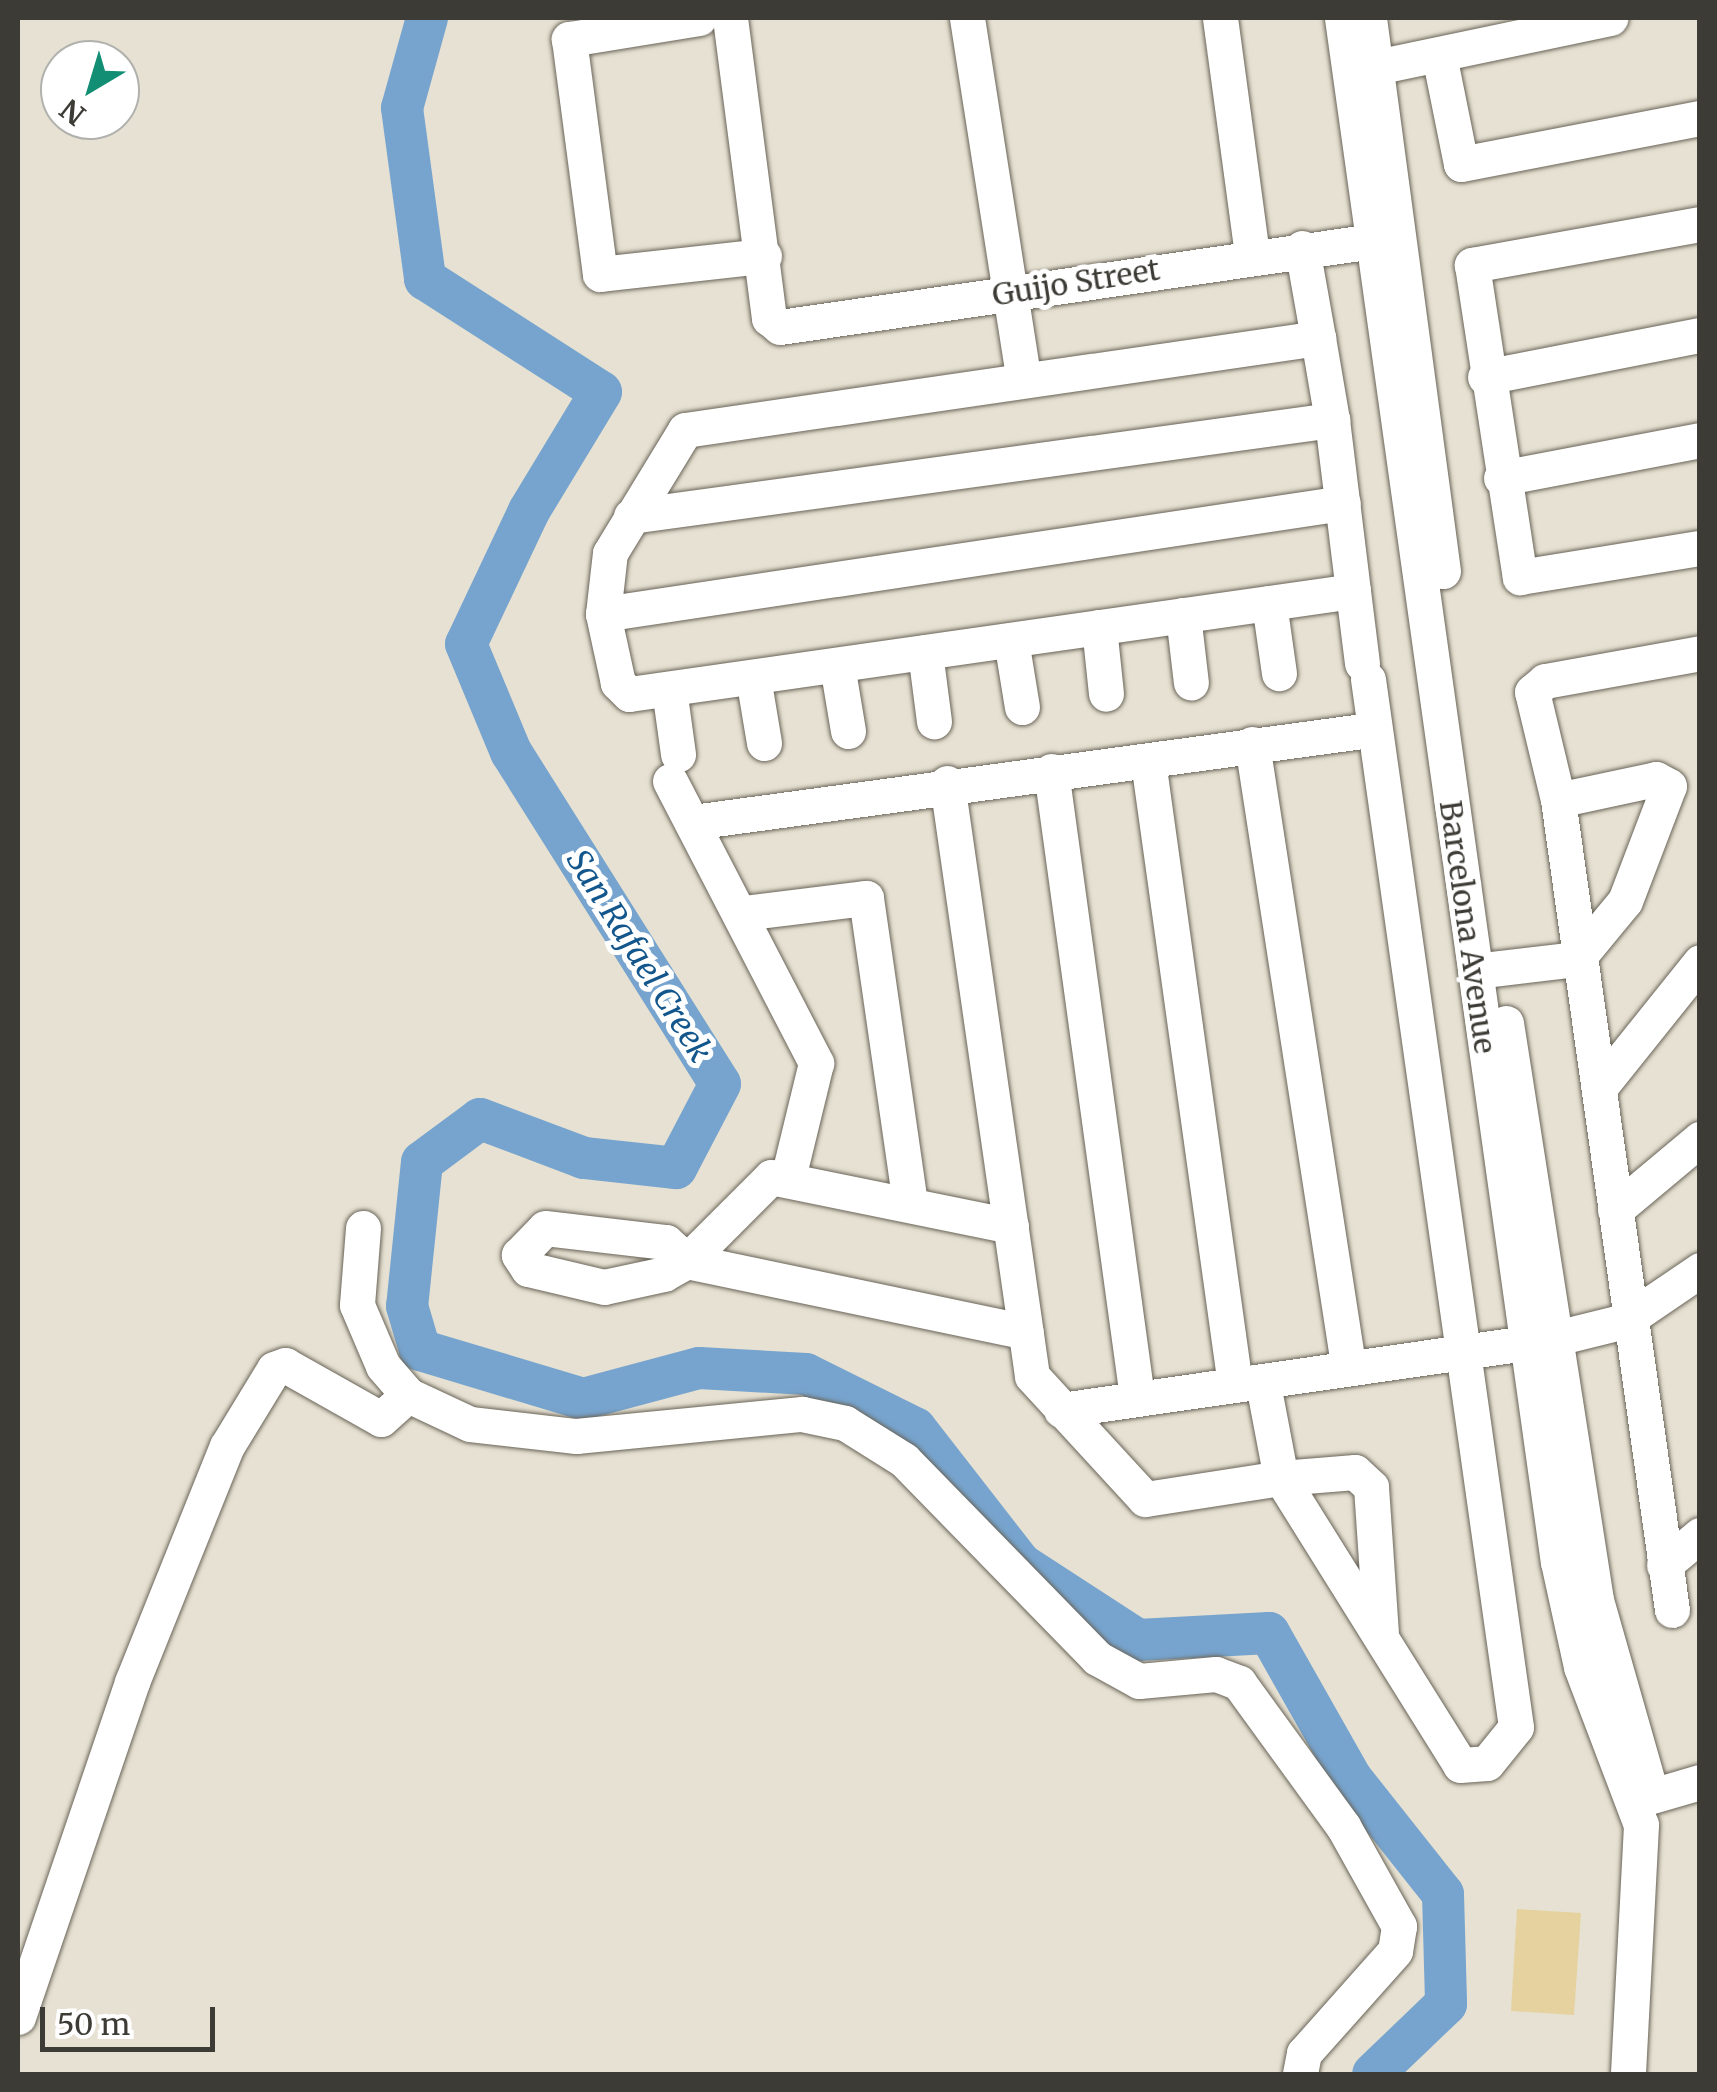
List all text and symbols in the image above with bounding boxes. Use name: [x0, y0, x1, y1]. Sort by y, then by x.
north arrow: [40, 40, 140, 140]
text: N: [53, 91, 93, 133]
street label: Guijo Street: [990, 251, 1162, 313]
street label: Barcelona Avenue: [1432, 798, 1504, 1056]
water label: San Rafael Creek: [558, 843, 720, 1069]
scale bar: [45, 1987, 220, 2049]
text: 50 m: [57, 2005, 130, 2043]

